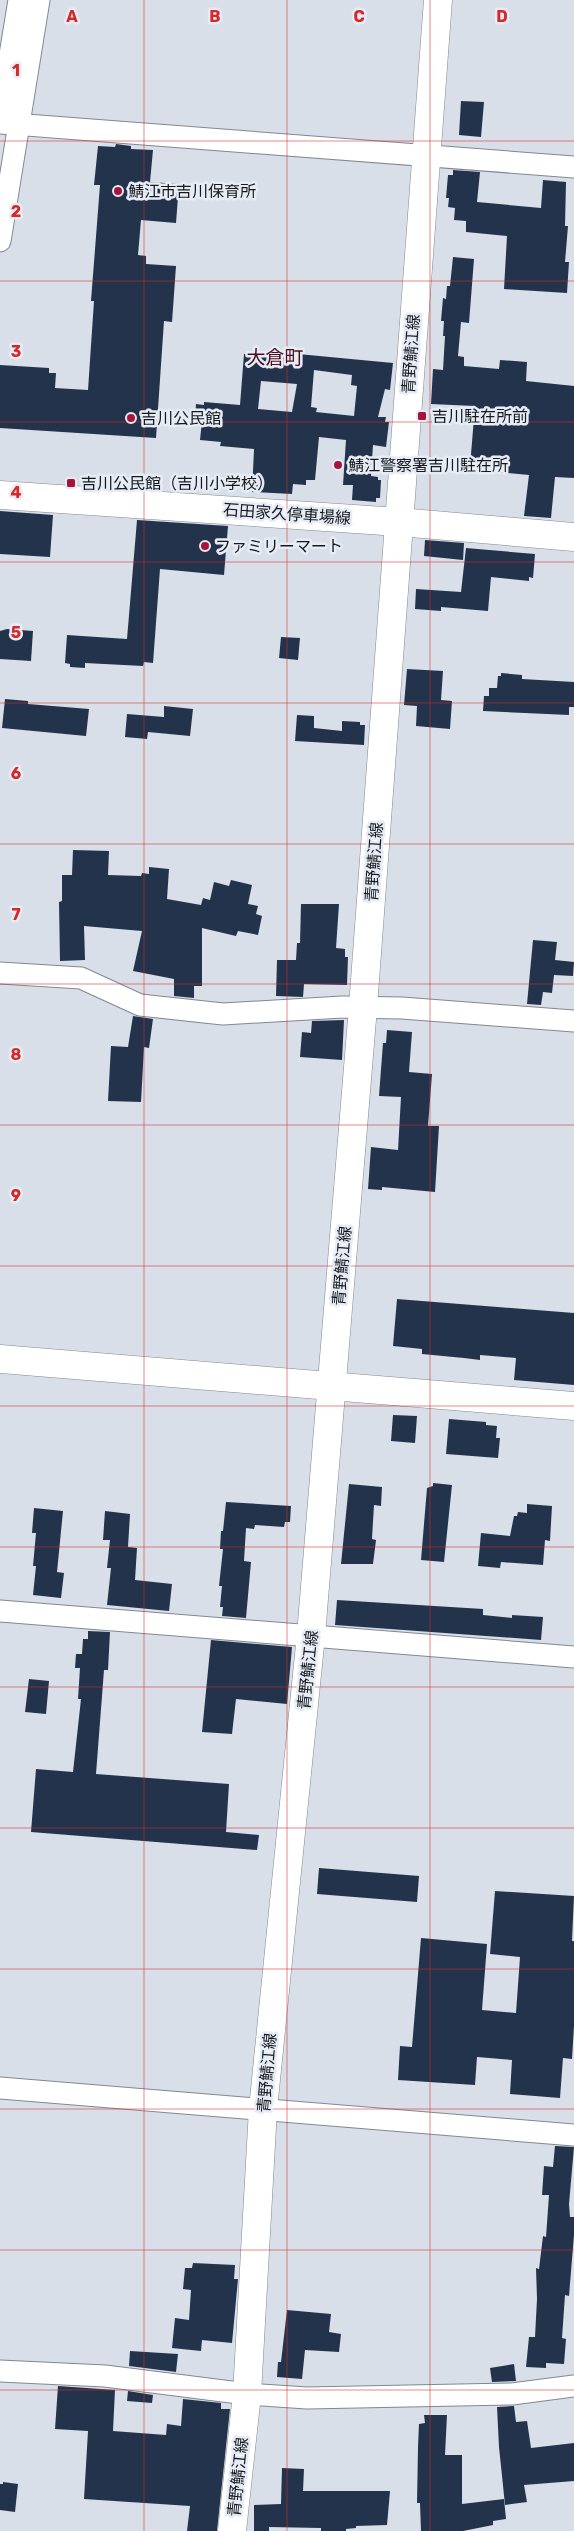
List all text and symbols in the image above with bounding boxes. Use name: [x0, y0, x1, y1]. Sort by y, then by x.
text: A: [66, 7, 78, 26]
text: B: [209, 7, 221, 26]
text: C: [353, 7, 365, 26]
text: D: [496, 7, 508, 26]
text: 1: [12, 61, 20, 80]
place label: 鯖江市吉川保育所: [128, 182, 256, 201]
marker: 鯖江市吉川保育所: [112, 185, 124, 197]
text: 2: [11, 202, 21, 221]
street label: 青野鯖江線: [399, 313, 423, 395]
text: 3: [11, 342, 21, 361]
district label: 大倉町: [246, 346, 304, 369]
place label: 吉川駐在所前: [432, 407, 528, 426]
place label: 吉川公民館: [141, 409, 221, 428]
marker: 吉川駐在所前: [416, 410, 428, 422]
marker: 吉川公民館: [125, 412, 137, 424]
place label: 鯖江警察署吉川駐在所: [348, 456, 508, 475]
marker: 鯖江警察署吉川駐在所: [332, 459, 344, 471]
place label: 吉川公民館（吉川小学校）: [81, 474, 273, 493]
marker: 吉川公民館（吉川小学校）: [65, 477, 77, 489]
text: 4: [11, 483, 22, 502]
street label: 石田家久停車場線: [222, 500, 352, 528]
place label: ファミリーマート: [215, 537, 343, 556]
marker: ファミリーマート: [199, 540, 211, 552]
text: 5: [11, 623, 21, 642]
text: 6: [11, 764, 21, 783]
street label: 青野鯖江線: [362, 821, 386, 903]
text: 7: [11, 905, 21, 924]
text: 8: [11, 1045, 22, 1064]
text: 9: [11, 1186, 21, 1205]
street label: 青野鯖江線: [329, 1225, 355, 1307]
street label: 青野鯖江線: [294, 1629, 322, 1711]
street label: 青野鯖江線: [254, 2032, 280, 2114]
street label: 青野鯖江線: [224, 2436, 252, 2518]

